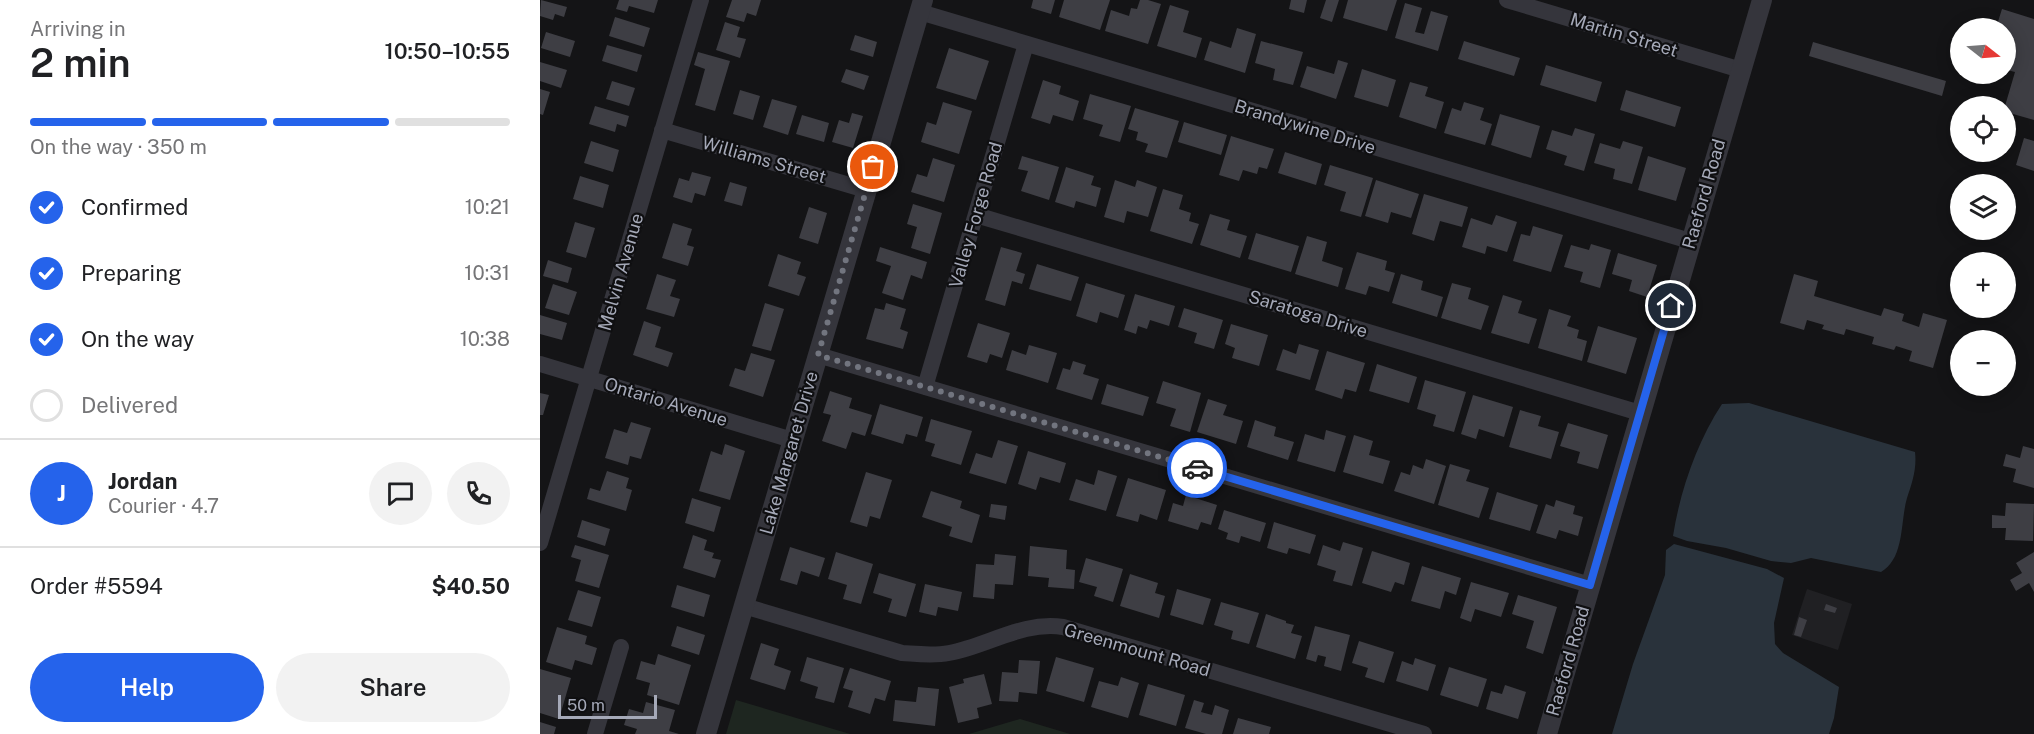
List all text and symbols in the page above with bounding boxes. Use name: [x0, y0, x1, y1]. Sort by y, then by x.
street label: Martin Street: [1568, 8, 1681, 61]
text: Arriving in: [30, 17, 125, 41]
north arrow: [1950, 18, 2016, 84]
map controls: [1950, 18, 2016, 396]
text: 10:50–10:55: [384, 38, 510, 64]
text: 2 min: [30, 40, 131, 86]
street label: Brandywine Drive: [1232, 95, 1378, 158]
button: locate: [1950, 96, 2016, 162]
street label: Williams Street: [700, 132, 829, 187]
text: On the way · 350 m: [30, 135, 207, 159]
street label: Raeford Road: [1678, 136, 1729, 251]
street label: Valley Forge Road: [945, 139, 1006, 290]
pin: [847, 141, 898, 192]
icon: bag: [856, 150, 889, 183]
button: layers: [1950, 174, 2016, 240]
icon: check: [30, 191, 63, 224]
text: Confirmed: [81, 194, 188, 220]
text: 10:21: [465, 195, 510, 219]
street label: Melvin Avenue: [594, 211, 647, 333]
button: +: [1950, 252, 2016, 318]
icon: check: [30, 257, 63, 290]
text: Preparing: [81, 260, 182, 286]
text: 10:31: [464, 261, 510, 285]
pin: [1645, 280, 1696, 331]
street label: Saratoga Drive: [1246, 285, 1370, 342]
icon: home: [1654, 289, 1687, 322]
icon: check: [30, 323, 63, 356]
text: On the way: [81, 326, 194, 352]
text: 10:38: [460, 327, 510, 351]
button: −: [1950, 330, 2016, 396]
street label: Lake Margaret Drive: [755, 369, 822, 537]
street label: Ontario Avenue: [602, 373, 730, 430]
text: Delivered: [81, 392, 178, 418]
courier: [1167, 438, 1227, 498]
icon: car: [1181, 452, 1214, 485]
button: chat: [369, 462, 432, 525]
button: phone: [447, 462, 510, 525]
text: Jordan: [108, 468, 177, 494]
text: J: [57, 480, 66, 506]
text: Courier · 4.7: [108, 494, 219, 518]
text: Order #5594: [30, 573, 163, 599]
text: $40.50: [431, 573, 510, 599]
street label: Raeford Road: [1542, 603, 1593, 718]
street label: Greenmount Road: [1062, 619, 1213, 680]
button: Help: [30, 653, 264, 722]
button: Share: [276, 653, 510, 722]
scale bar: [558, 692, 657, 720]
text: 50 m: [567, 696, 605, 715]

